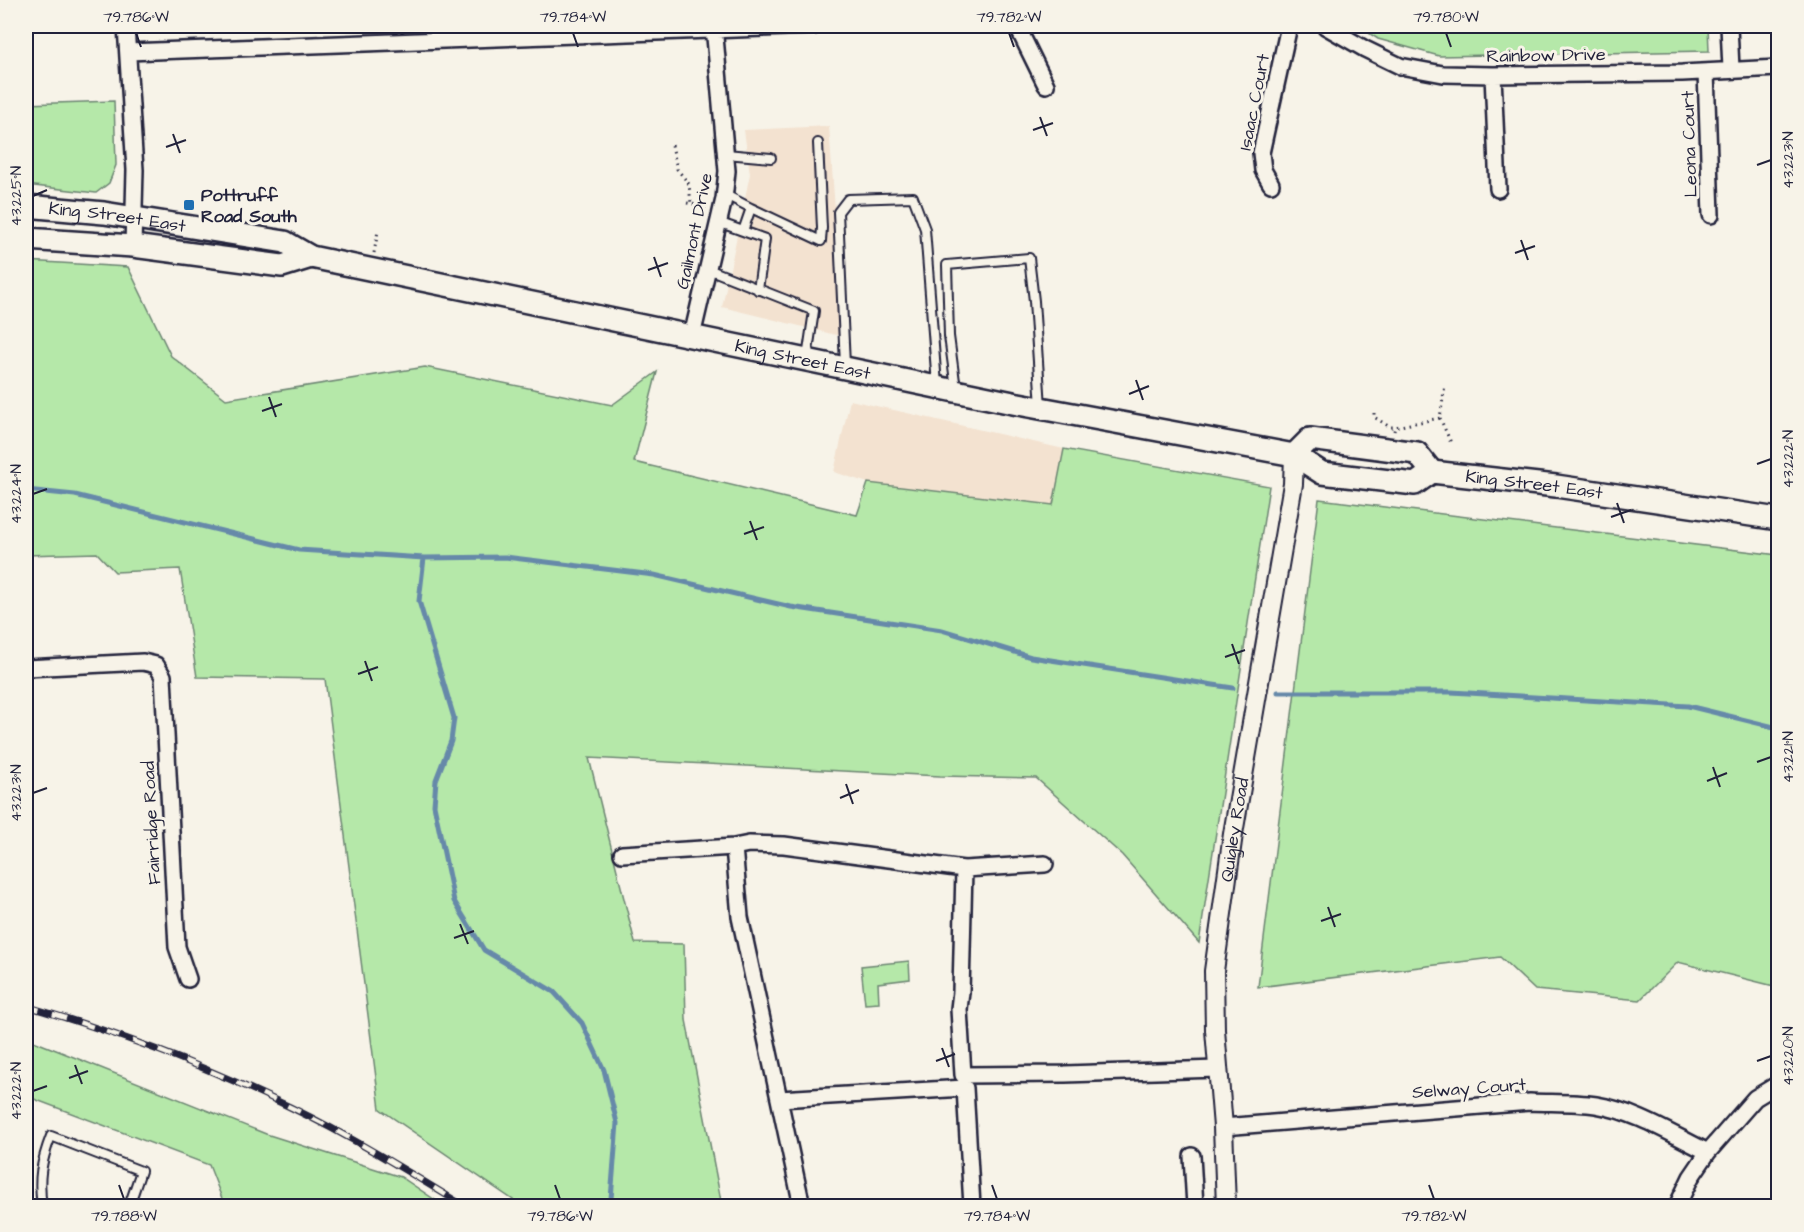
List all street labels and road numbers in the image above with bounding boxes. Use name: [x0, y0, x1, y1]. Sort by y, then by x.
street label: Rainbow Drive: [1486, 42, 1606, 69]
street label: Isaac Court: [1233, 51, 1276, 153]
street label: Leona Court: [1675, 89, 1704, 198]
street label: Gailmont Drive: [670, 170, 719, 292]
street label: King Street East: [48, 196, 188, 239]
street label: King Street East: [733, 333, 874, 386]
street label: King Street East: [1464, 464, 1605, 506]
street label: Fairridge Road: [136, 760, 168, 885]
street label: Quigley Road: [1214, 776, 1255, 884]
street label: Selway Court: [1411, 1072, 1528, 1106]

